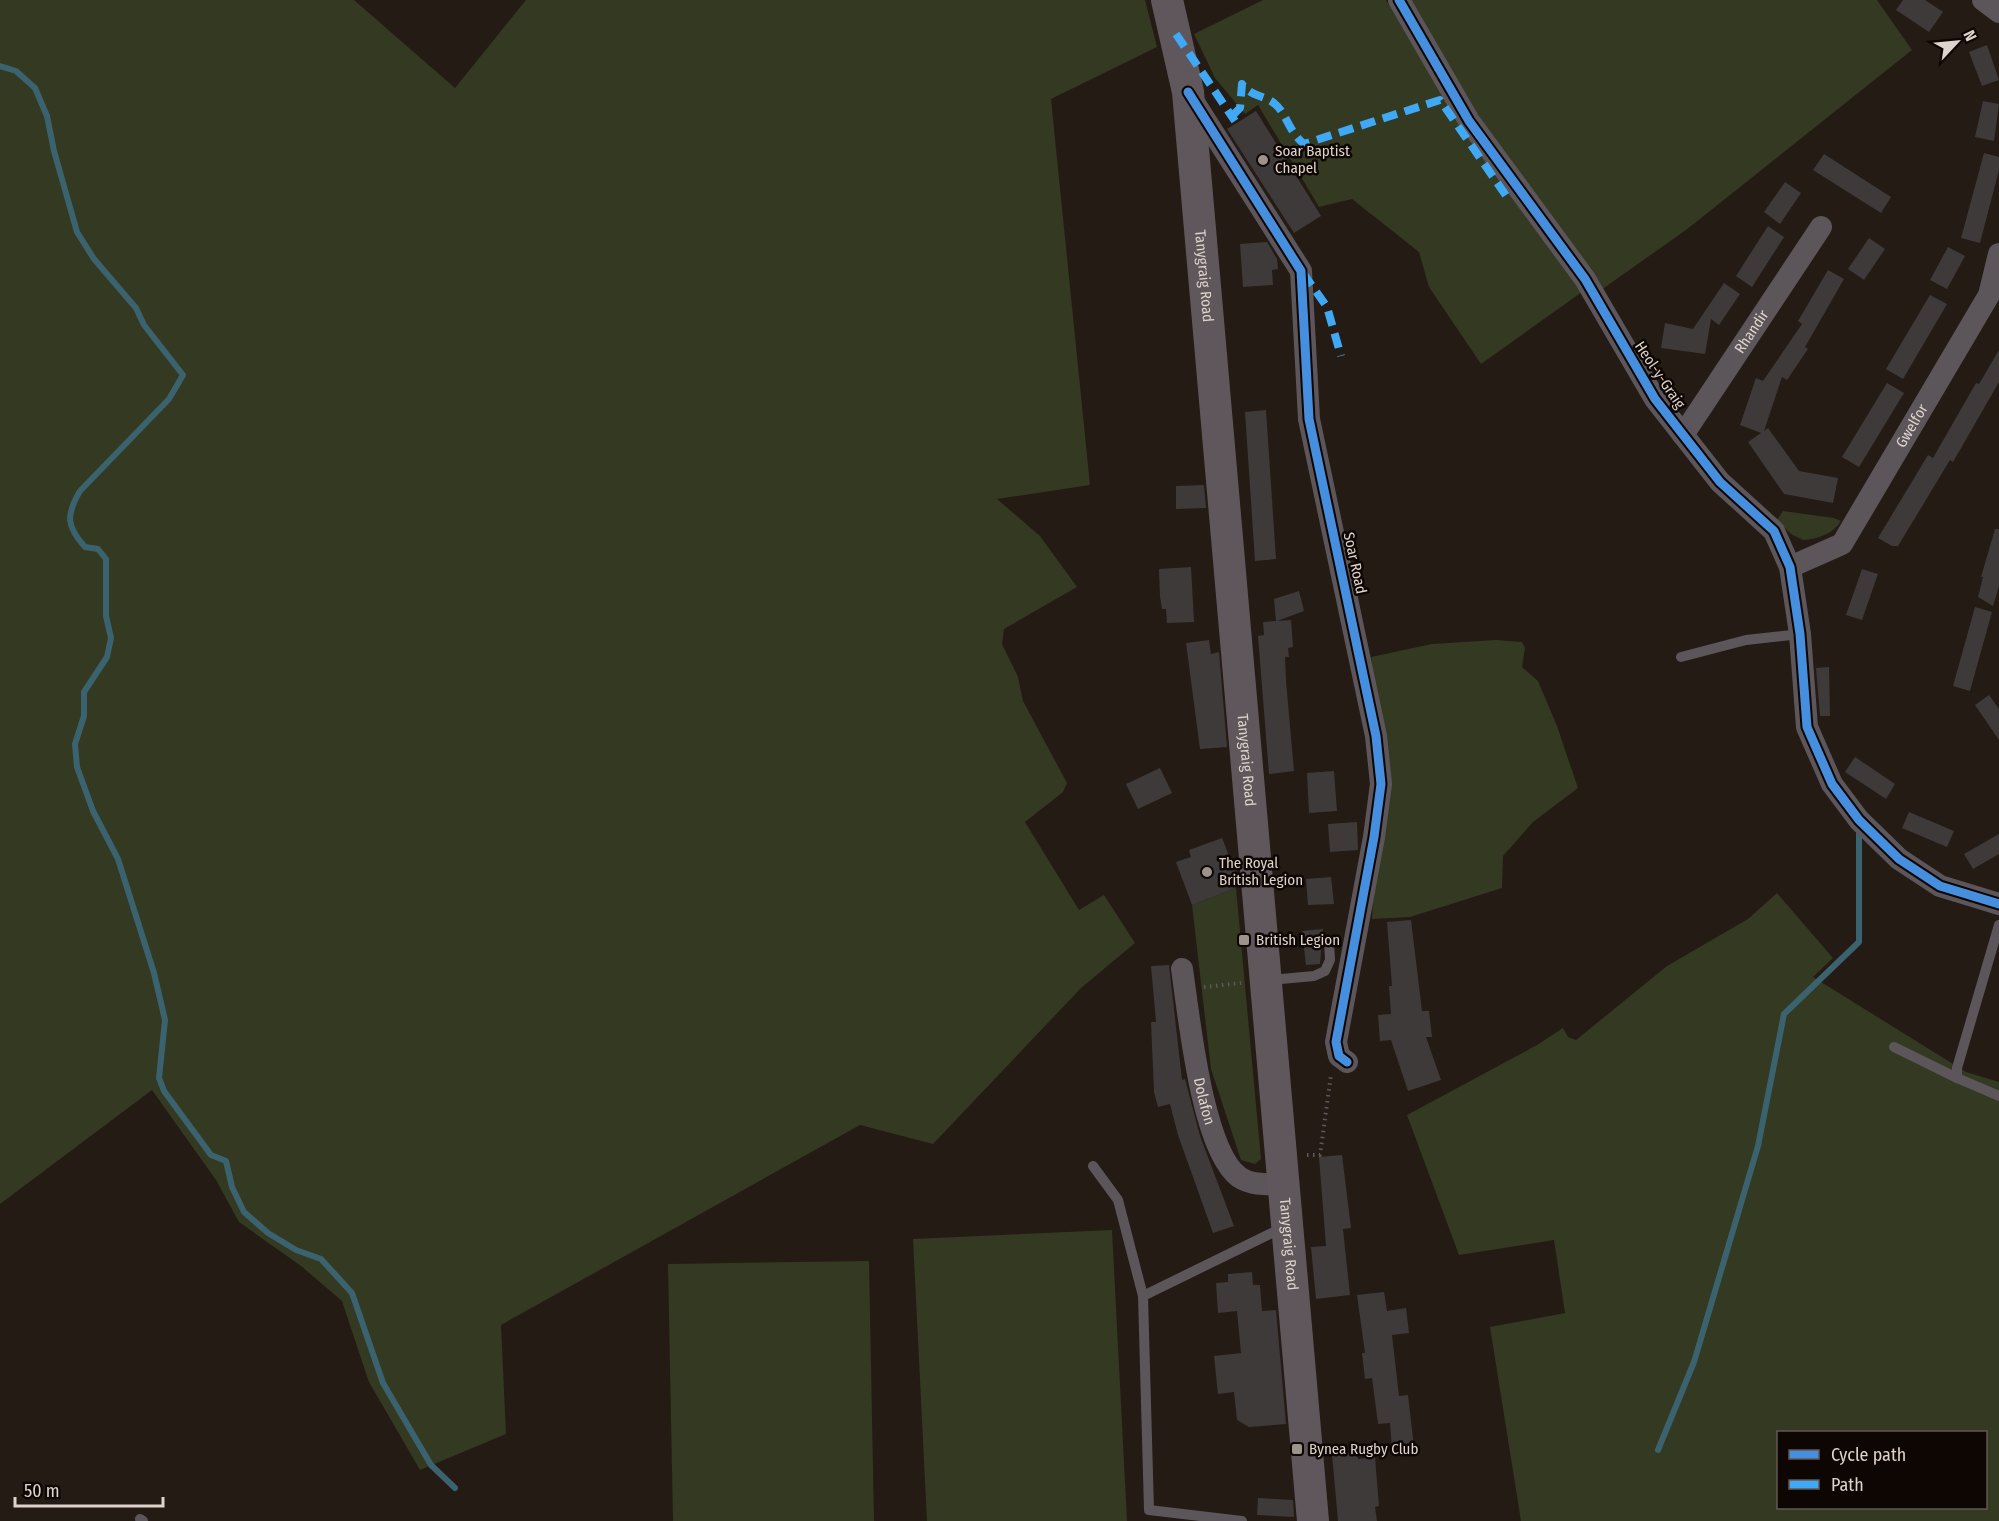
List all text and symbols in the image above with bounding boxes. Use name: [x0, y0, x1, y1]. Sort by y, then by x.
north arrow: [1927, 12, 1987, 72]
text: N: [1959, 27, 1981, 44]
place label: Soar Baptist Chapel: [1275, 142, 1350, 177]
marker: Soar Baptist Chapel: [1256, 153, 1270, 167]
street label: Tanygraig Road: [1191, 229, 1217, 323]
street label: Rhandir: [1731, 306, 1773, 357]
street label: Heol-y-Graig: [1631, 338, 1689, 412]
street label: Gwelfor: [1892, 400, 1932, 451]
street label: Soar Road: [1340, 531, 1370, 595]
street label: Tanygraig Road: [1233, 713, 1259, 807]
place label: The Royal British Legion: [1219, 854, 1303, 889]
marker: The Royal British Legion: [1200, 865, 1214, 879]
place label: British Legion: [1256, 931, 1340, 949]
marker: British Legion: [1237, 933, 1251, 947]
street label: Dolafon: [1190, 1076, 1219, 1127]
street label: Tanygraig Road: [1276, 1197, 1302, 1291]
legend: [1777, 1431, 1987, 1509]
place label: Bynea Rugby Club: [1309, 1440, 1418, 1458]
marker: Bynea Rugby Club: [1290, 1442, 1304, 1456]
text: Cycle path: [1831, 1444, 1906, 1466]
scale bar: [15, 1470, 164, 1508]
text: Path: [1831, 1474, 1864, 1496]
text: 50 m: [24, 1480, 60, 1502]

